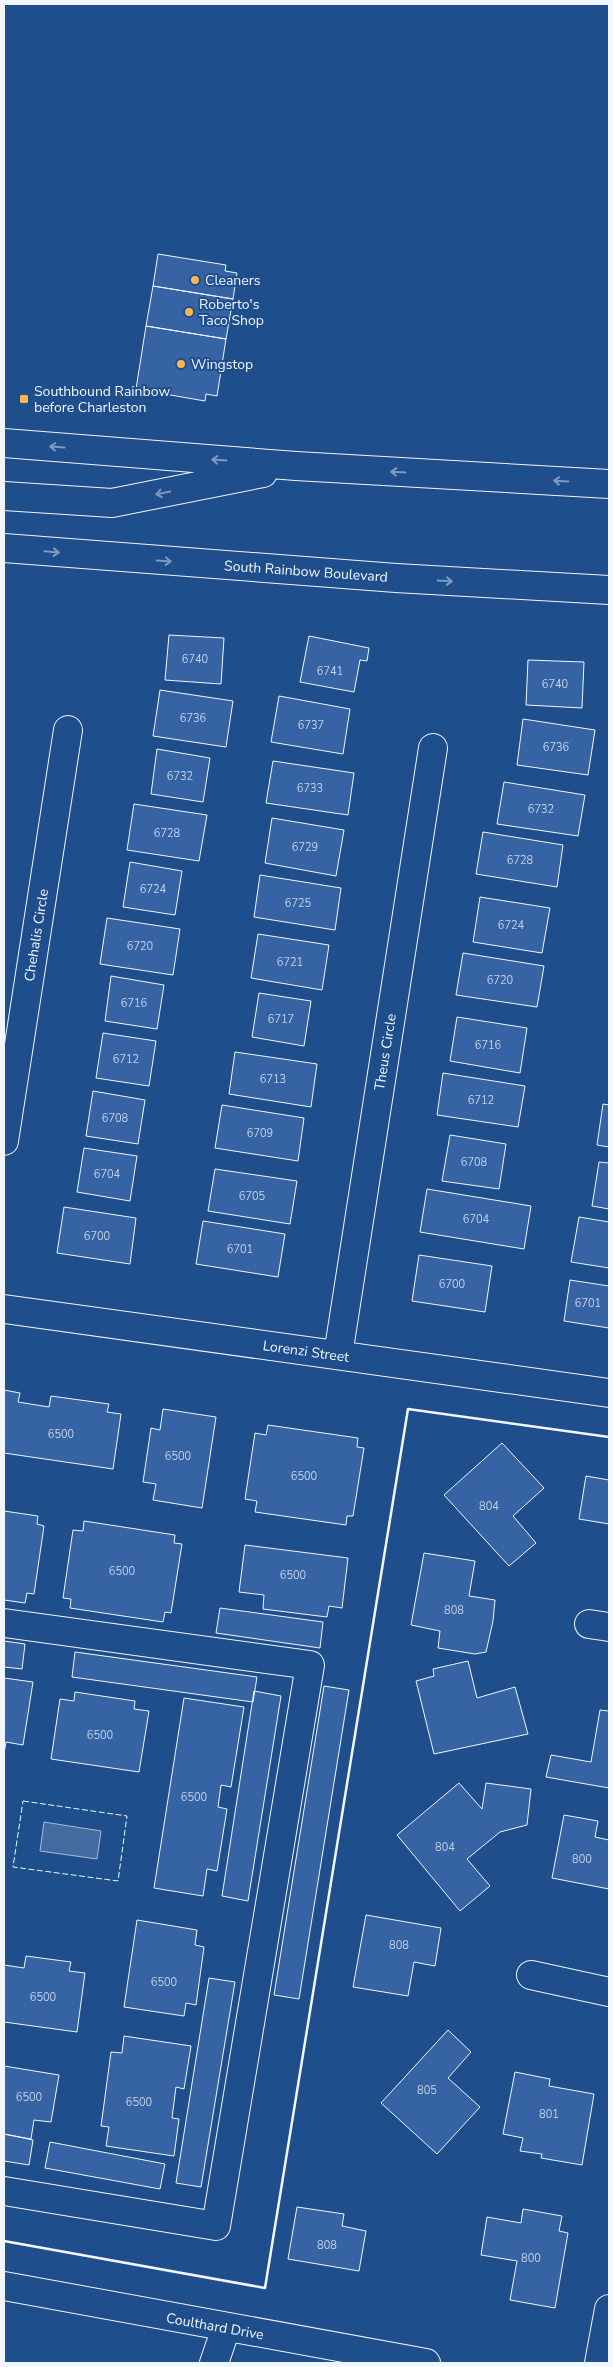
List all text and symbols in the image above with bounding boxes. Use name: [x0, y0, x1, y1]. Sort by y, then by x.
place label: Cleaners: [205, 271, 261, 290]
marker: Cleaners: [189, 274, 201, 286]
place label: Roberto's Taco Shop: [199, 295, 264, 330]
marker: Roberto's Taco Shop: [183, 306, 195, 318]
place label: Wingstop: [191, 355, 253, 374]
marker: Wingstop: [175, 358, 187, 370]
place label: Southbound Rainbow before Charleston: [34, 382, 170, 417]
marker: Southbound Rainbow before Charleston: [18, 393, 30, 405]
one-way arrow: [49, 443, 65, 452]
one-way arrow: [211, 455, 227, 465]
one-way arrow: [391, 467, 407, 476]
one-way arrow: [553, 477, 569, 486]
one-way arrow: [155, 488, 171, 498]
one-way arrow: [44, 547, 60, 556]
one-way arrow: [156, 556, 172, 565]
street label: South Rainbow Boulevard: [224, 556, 388, 587]
one-way arrow: [437, 576, 453, 585]
house number: 6740: [182, 652, 209, 667]
house number: 6741: [317, 664, 343, 679]
house number: 6740: [542, 677, 569, 692]
house number: 6736: [180, 711, 207, 726]
house number: 6737: [298, 718, 324, 733]
house number: 6736: [543, 740, 570, 755]
house number: 6732: [167, 769, 193, 784]
house number: 6733: [297, 781, 323, 796]
house number: 6732: [528, 802, 554, 817]
house number: 6728: [154, 826, 181, 841]
house number: 6729: [292, 840, 318, 855]
house number: 6728: [507, 853, 534, 868]
house number: 6724: [140, 882, 167, 897]
street label: Chehalis Circle: [20, 887, 53, 983]
house number: 6725: [285, 896, 312, 911]
house number: 6724: [498, 918, 525, 933]
house number: 6720: [127, 939, 154, 954]
house number: 6721: [277, 955, 303, 970]
house number: 6720: [487, 973, 514, 988]
house number: 6716: [121, 996, 148, 1011]
house number: 6717: [268, 1012, 294, 1027]
street label: Theus Circle: [370, 1012, 401, 1092]
house number: 6716: [475, 1038, 502, 1053]
house number: 6712: [113, 1052, 139, 1067]
house number: 6713: [260, 1072, 286, 1087]
house number: 6712: [468, 1093, 494, 1108]
house number: 6708: [102, 1111, 129, 1126]
house number: 6709: [247, 1126, 273, 1141]
house number: 6708: [461, 1155, 488, 1170]
house number: 6704: [94, 1167, 121, 1182]
house number: 6705: [239, 1189, 266, 1204]
house number: 6704: [463, 1212, 490, 1227]
house number: 6700: [84, 1229, 111, 1244]
house number: 6701: [227, 1242, 253, 1257]
house number: 6700: [439, 1277, 466, 1292]
house number: 6701: [575, 1296, 601, 1311]
street label: Lorenzi Street: [261, 1336, 351, 1367]
house number: 6500: [48, 1427, 75, 1442]
house number: 6500: [165, 1449, 192, 1464]
house number: 6500: [291, 1469, 318, 1484]
house number: 804: [479, 1499, 499, 1514]
house number: 6500: [109, 1564, 136, 1579]
house number: 6500: [280, 1568, 307, 1583]
house number: 808: [444, 1603, 464, 1618]
house number: 6500: [87, 1728, 114, 1743]
house number: 6500: [181, 1790, 208, 1805]
house number: 804: [435, 1840, 455, 1855]
house number: 800: [572, 1852, 592, 1867]
house number: 808: [389, 1938, 409, 1953]
house number: 6500: [151, 1975, 178, 1990]
house number: 6500: [30, 1990, 57, 2005]
house number: 805: [417, 2083, 437, 2098]
house number: 6500: [16, 2090, 43, 2105]
house number: 6500: [126, 2095, 153, 2110]
house number: 801: [539, 2107, 559, 2122]
house number: 808: [317, 2238, 337, 2253]
house number: 800: [521, 2251, 541, 2266]
street label: Coulthard Drive: [165, 2309, 265, 2344]

